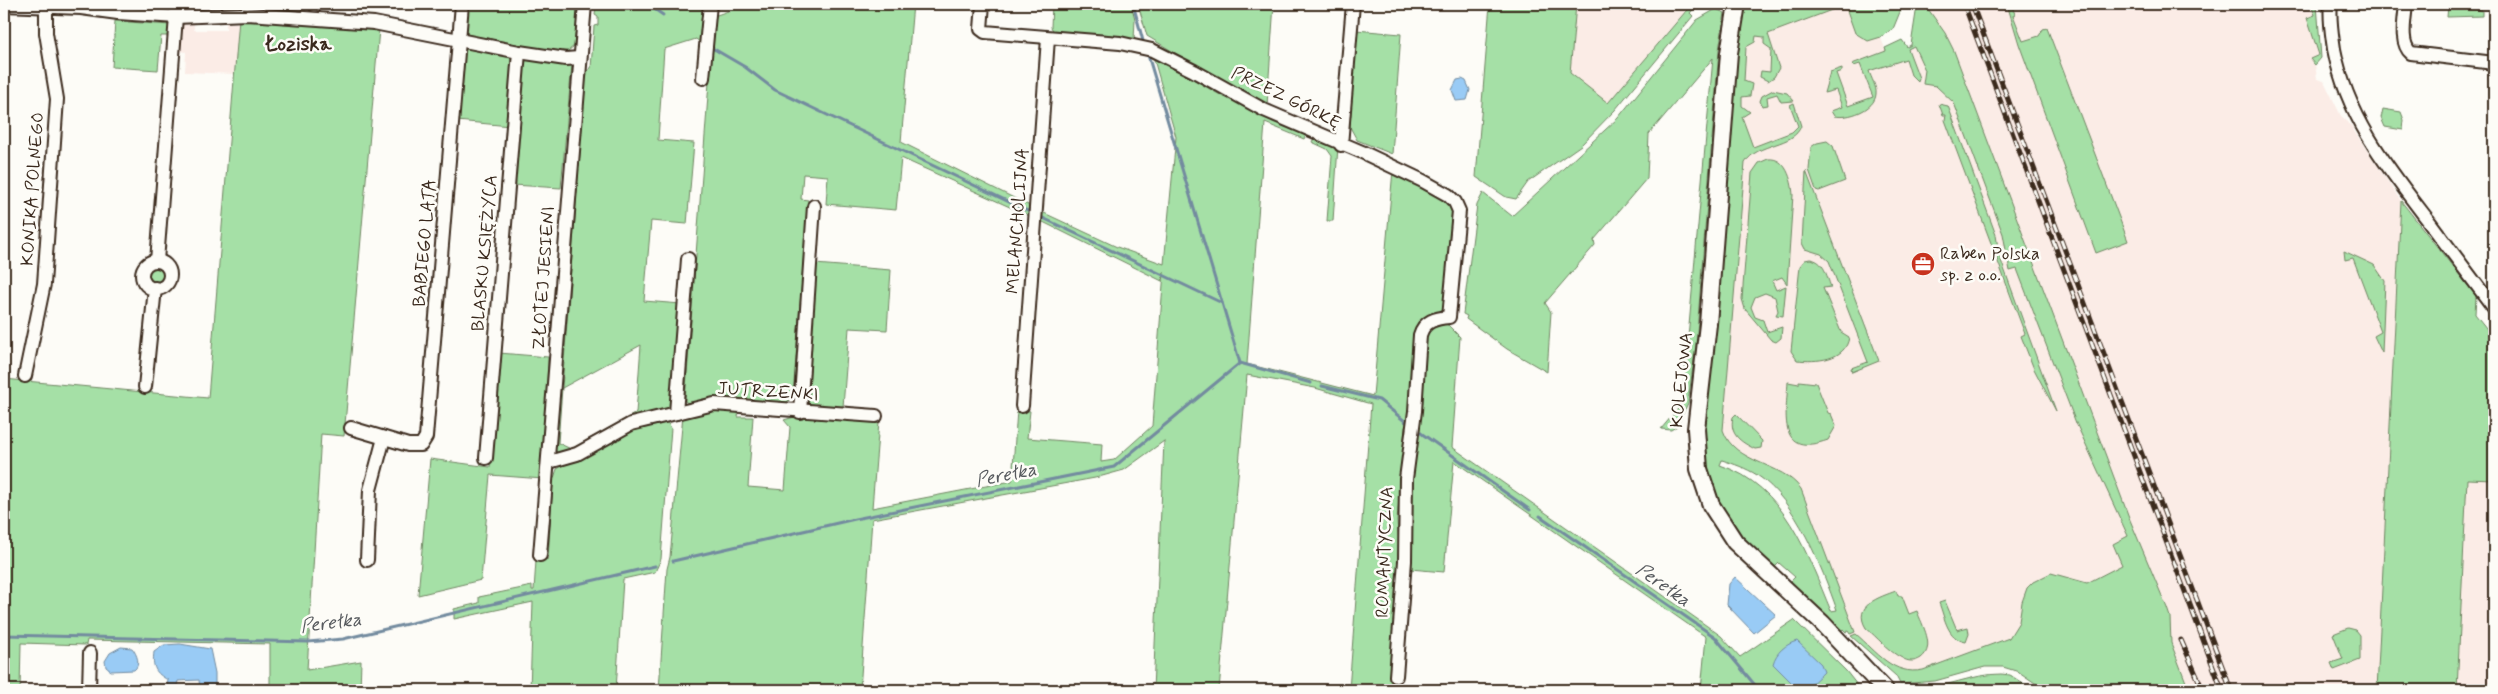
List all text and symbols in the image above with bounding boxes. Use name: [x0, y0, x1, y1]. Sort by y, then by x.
district label: Łoziska: [264, 31, 333, 58]
street label: PRZEZ GÓRKĘ: [1227, 61, 1345, 135]
street label: KONIKA POLNEGO: [16, 111, 50, 267]
street label: MELANCHOLIJNA: [1001, 147, 1035, 295]
street label: BLASKU KSIĘŻYCA: [466, 174, 504, 332]
street label: BABIEGO LATA: [407, 178, 443, 308]
street label: ZŁOTEJ JESIENI: [527, 205, 561, 351]
place label: Raben Polska sp. z o.o.: [1940, 242, 2040, 287]
office icon: Raben Polska sp. z o.o.: [1910, 251, 1936, 277]
street label: KOLEJOWA: [1665, 331, 1699, 429]
street label: JUTRZENKI: [717, 376, 819, 408]
water label: Perełka: [973, 457, 1039, 493]
street label: ROMANTYCZNA: [1371, 486, 1399, 618]
water label: Perełka: [1631, 557, 1696, 613]
water label: Perełka: [299, 607, 363, 639]

